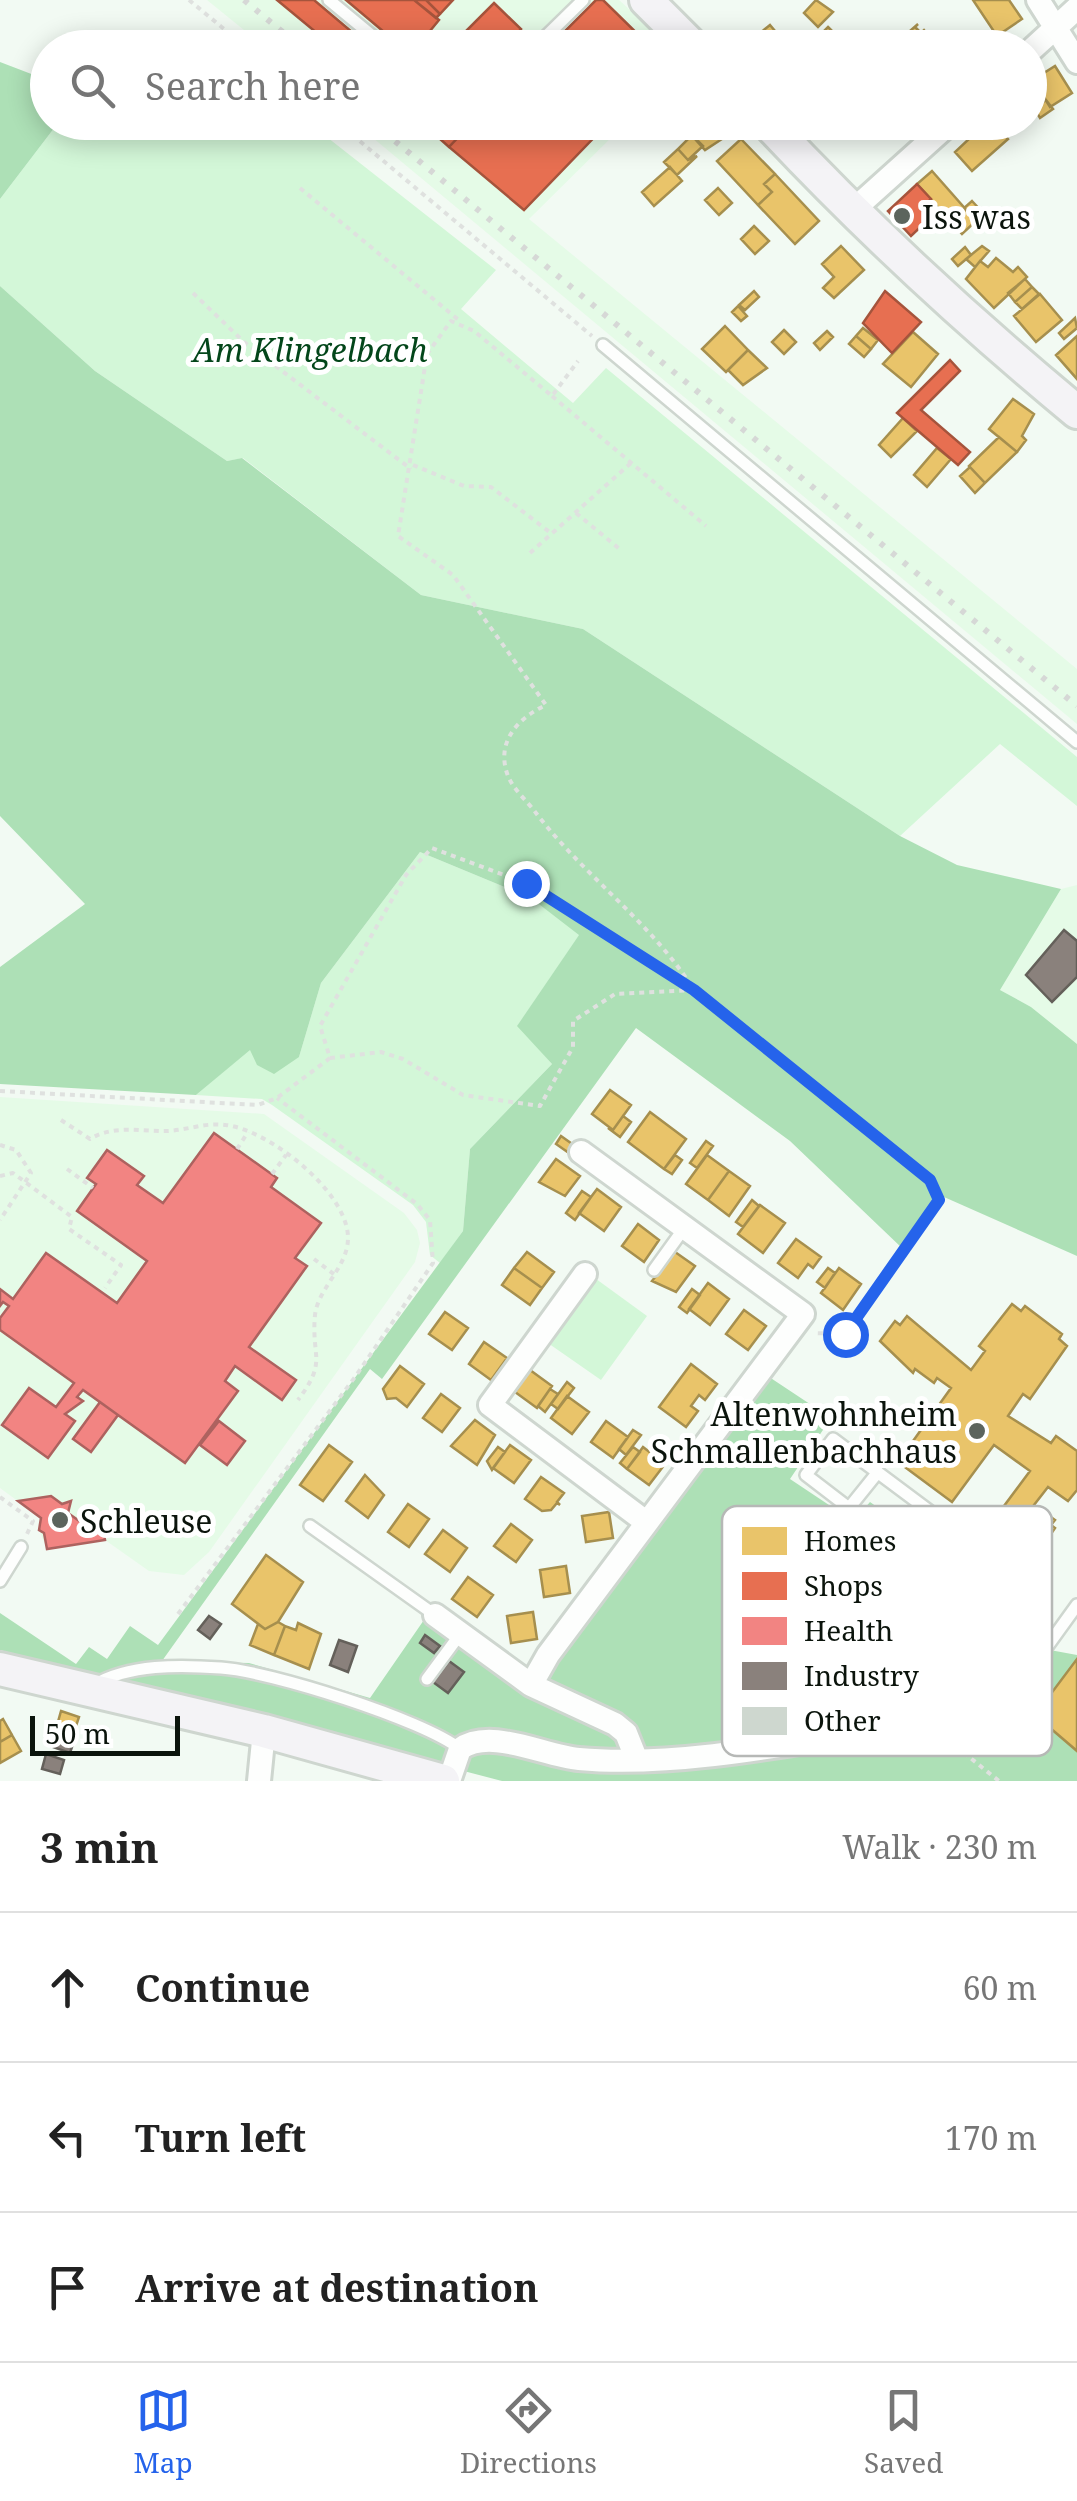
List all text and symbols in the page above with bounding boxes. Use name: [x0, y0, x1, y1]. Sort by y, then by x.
search box: [30, 30, 1047, 140]
icon: search: [65, 58, 120, 113]
text: Search here: [145, 59, 361, 111]
place label: Iss was: [922, 195, 1031, 238]
marker: Iss was: [891, 205, 913, 227]
park label: Am Klingelbach: [190, 328, 428, 371]
route end: [504, 861, 550, 907]
route start: [823, 1312, 869, 1358]
place label: Altenwohnheim Schmallenbachhaus: [651, 1392, 957, 1472]
marker: Altenwohnheim Schmallenbachhaus: [966, 1420, 988, 1442]
place label: Schleuse: [80, 1499, 212, 1542]
legend: [722, 1506, 1052, 1756]
marker: Schleuse: [49, 1509, 71, 1531]
text: Homes: [804, 1521, 896, 1559]
text: Shops: [804, 1566, 883, 1604]
text: Health: [804, 1611, 893, 1649]
text: Industry: [804, 1656, 919, 1694]
text: Other: [804, 1701, 881, 1739]
scale bar: [30, 1711, 180, 1756]
text: 50 m: [45, 1714, 110, 1752]
text: 3 min: [40, 1818, 159, 1875]
text: Walk · 230 m: [842, 1825, 1037, 1868]
icon: ahead: [40, 1960, 95, 2015]
text: Continue: [135, 1961, 310, 2013]
text: 60 m: [963, 1966, 1037, 2009]
icon: left: [40, 2110, 95, 2165]
text: Turn left: [135, 2111, 306, 2163]
text: 170 m: [945, 2116, 1037, 2159]
icon: arrive: [40, 2260, 95, 2315]
text: Arrive at destination: [135, 2261, 539, 2313]
tab: Map: [134, 2383, 193, 2481]
tab: Directions: [460, 2383, 597, 2481]
tab: Saved: [864, 2383, 943, 2481]

